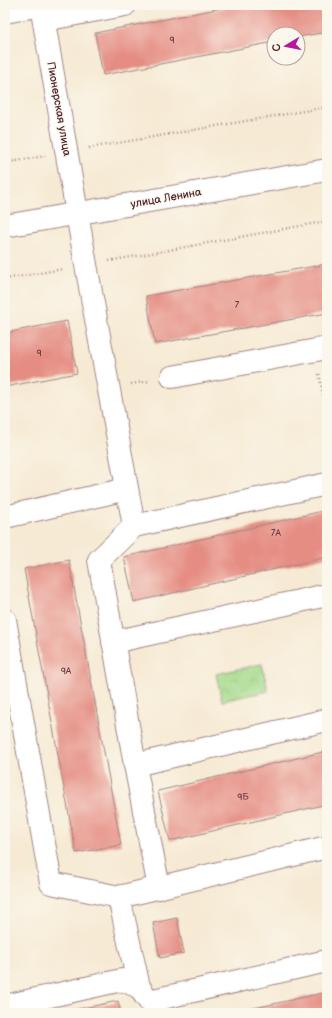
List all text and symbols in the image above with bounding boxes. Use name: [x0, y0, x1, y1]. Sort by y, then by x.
north arrow: [266, 26, 306, 66]
house number: 9: [169, 35, 175, 46]
text: С: [270, 42, 284, 53]
street label: Пионерская улица: [44, 61, 74, 158]
street label: улица Ленина: [130, 185, 203, 211]
house number: 7: [235, 300, 240, 311]
house number: 9: [36, 348, 42, 359]
house number: 7А: [271, 528, 281, 539]
house number: 9А: [61, 666, 72, 677]
house number: 9Б: [237, 792, 249, 803]

